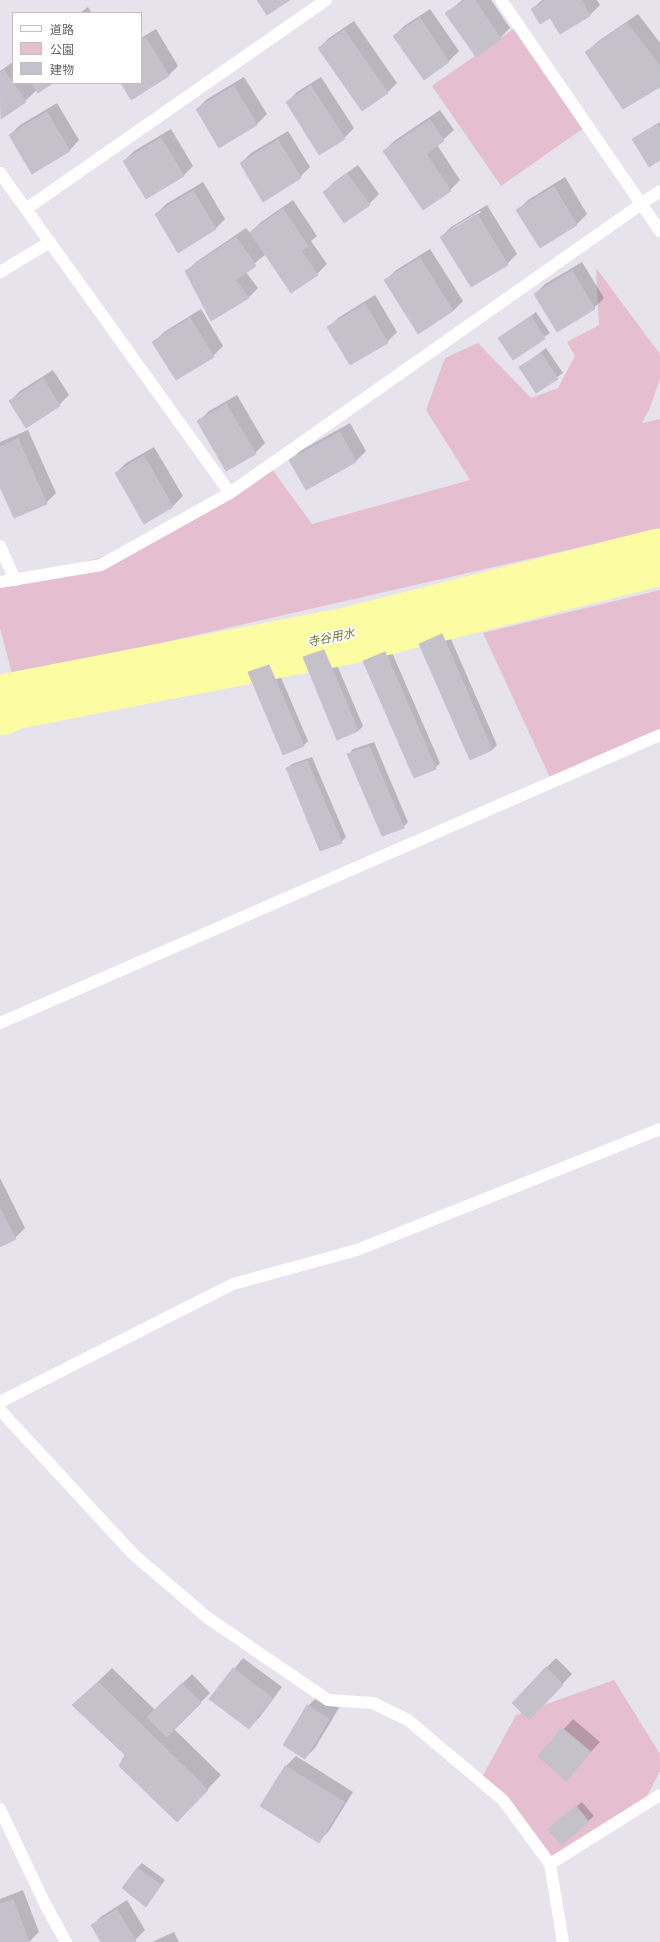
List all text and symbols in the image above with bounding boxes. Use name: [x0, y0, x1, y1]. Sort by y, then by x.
legend: [12, 12, 142, 84]
text: 道路: [50, 24, 74, 36]
text: 公園: [50, 44, 74, 56]
text: 建物: [50, 64, 74, 76]
water label: 寺谷用水: [306, 626, 356, 650]

